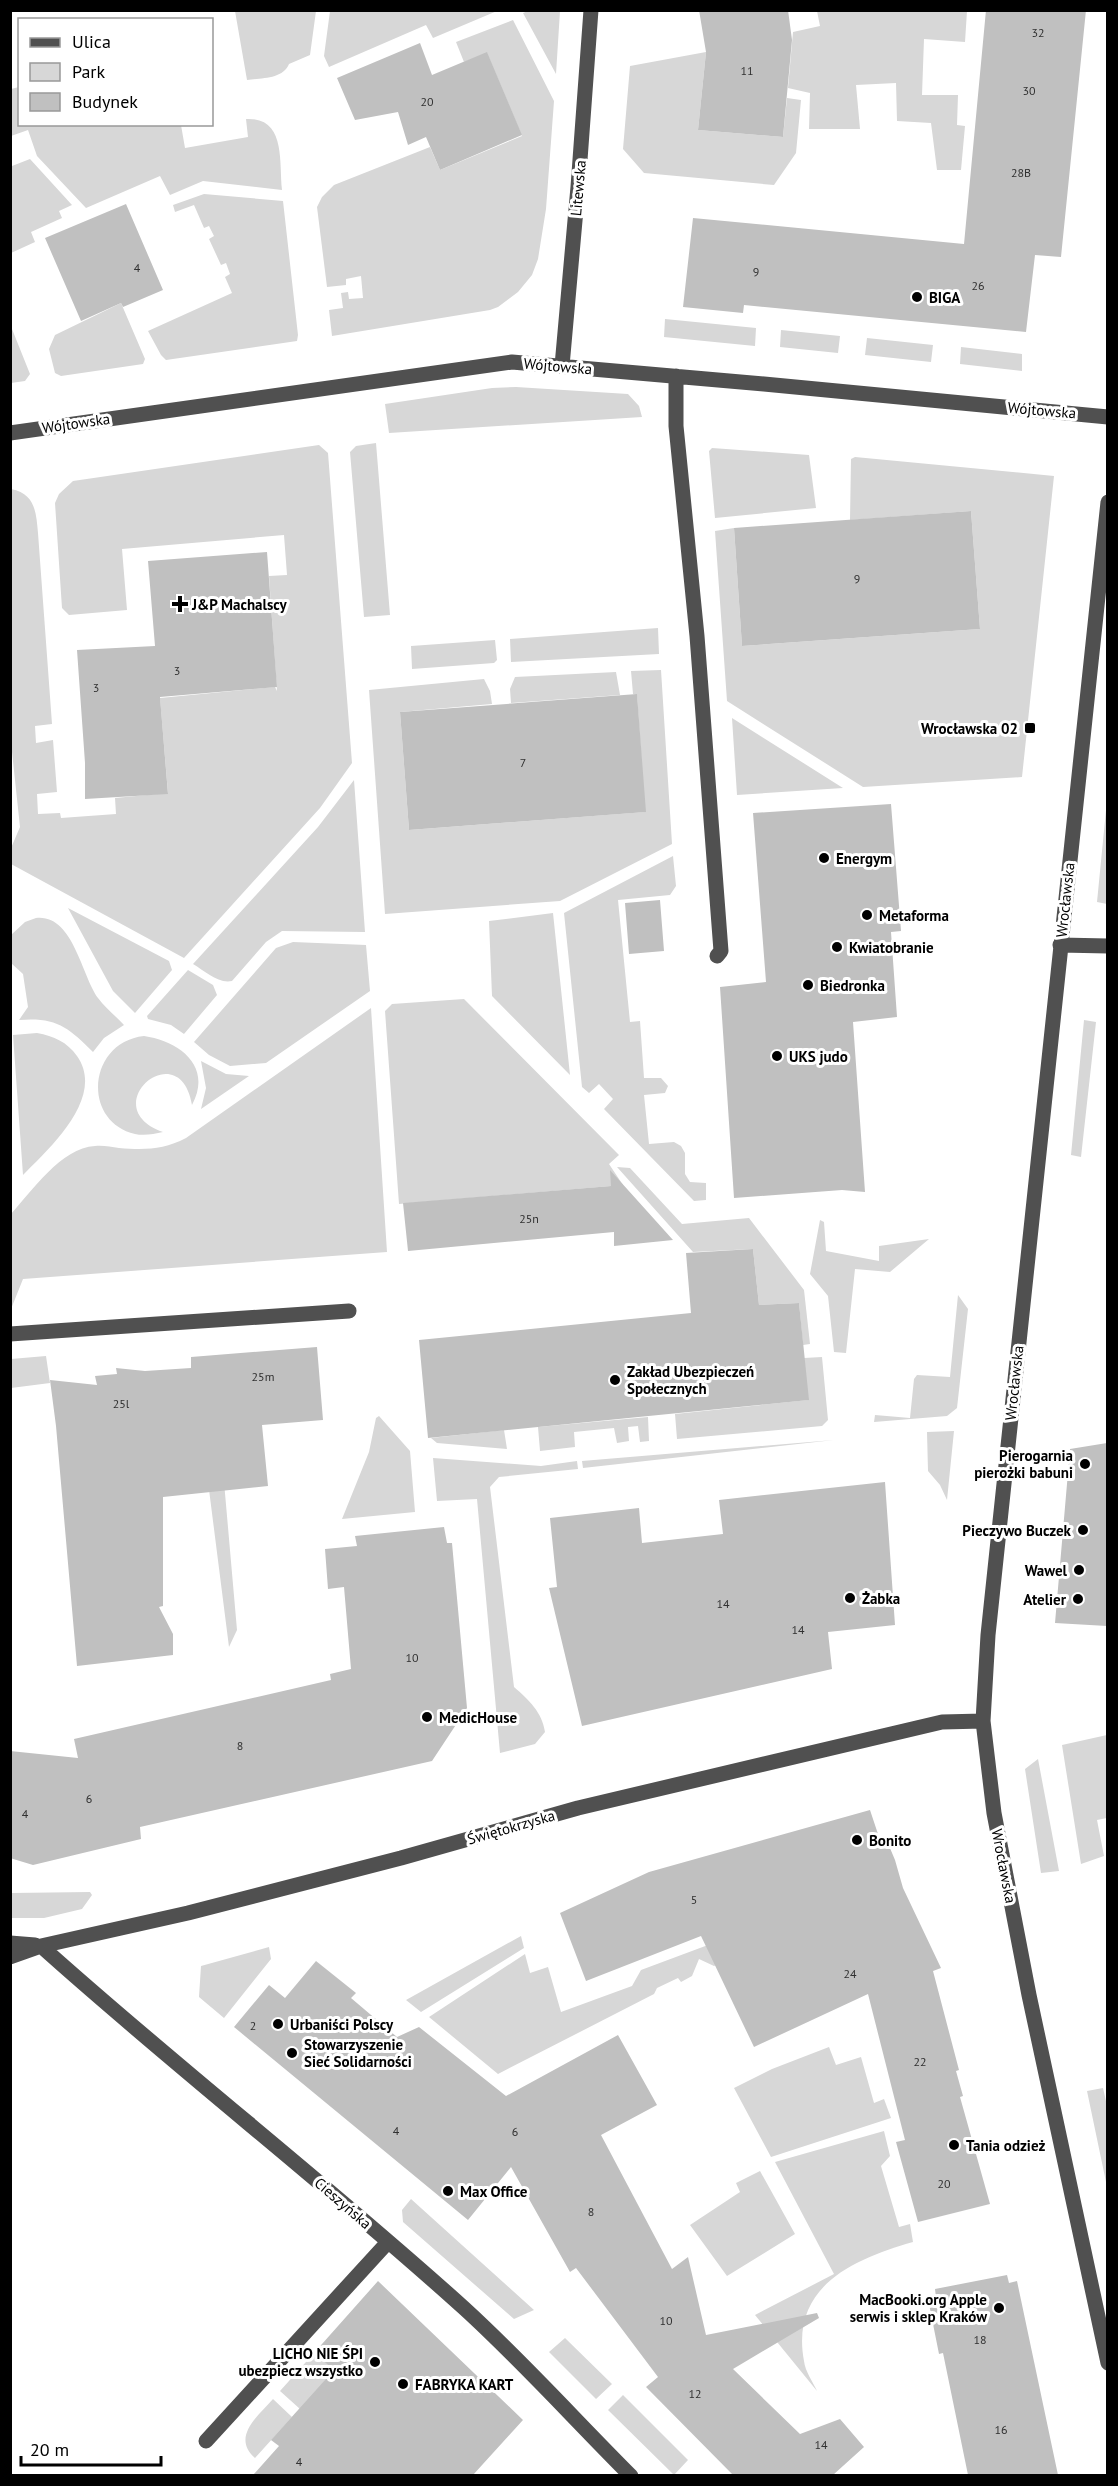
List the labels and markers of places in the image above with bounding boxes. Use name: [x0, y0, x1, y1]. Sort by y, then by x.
place label: BIGA: [929, 288, 961, 307]
marker: BIGA: [910, 290, 924, 304]
place label: J&P Machalscy: [191, 595, 288, 614]
marker: J&P Machalscy: [173, 597, 187, 611]
place label: Wrocławska 02: [921, 719, 1018, 738]
marker: Wrocławska 02: [1023, 721, 1037, 735]
place label: Energym: [836, 849, 892, 868]
marker: Energym: [817, 851, 831, 865]
place label: Metaforma: [879, 906, 949, 925]
marker: Metaforma: [860, 908, 874, 922]
place label: Kwiatobranie: [849, 938, 934, 957]
marker: Kwiatobranie: [830, 940, 844, 954]
place label: Biedronka: [820, 976, 885, 995]
marker: Biedronka: [801, 978, 815, 992]
place label: UKS judo: [789, 1047, 848, 1066]
marker: UKS judo: [770, 1049, 784, 1063]
place label: Zakład Ubezpieczeń Społecznych: [627, 1362, 754, 1398]
marker: Zakład Ubezpieczeń Społecznych: [608, 1373, 622, 1387]
place label: Pierogarnia pierożki babuni: [974, 1446, 1073, 1482]
marker: Pierogarnia pierożki babuni: [1078, 1457, 1092, 1471]
place label: Pieczywo Buczek: [962, 1521, 1072, 1540]
marker: Pieczywo Buczek: [1076, 1523, 1090, 1537]
place label: Wawel: [1025, 1561, 1068, 1580]
marker: Wawel: [1072, 1563, 1086, 1577]
place label: Żabka: [862, 1589, 900, 1608]
place label: Atelier: [1023, 1590, 1067, 1609]
marker: Żabka: [843, 1591, 857, 1605]
marker: Atelier: [1071, 1592, 1085, 1606]
place label: MedicHouse: [439, 1708, 517, 1727]
marker: MedicHouse: [420, 1710, 434, 1724]
place label: Bonito: [869, 1831, 911, 1850]
marker: Bonito: [850, 1833, 864, 1847]
place label: Urbaniści Polscy: [290, 2015, 394, 2034]
marker: Urbaniści Polscy: [271, 2017, 285, 2031]
place label: Stowarzyszenie Sieć Solidarności: [304, 2035, 412, 2071]
marker: Stowarzyszenie Sieć Solidarności: [285, 2046, 299, 2060]
place label: Tania odzież: [966, 2136, 1045, 2155]
marker: Tania odzież: [947, 2138, 961, 2152]
place label: Max Office: [460, 2182, 528, 2201]
marker: Max Office: [441, 2184, 455, 2198]
place label: MacBooki.org Apple serwis i sklep Kraków: [850, 2290, 987, 2326]
marker: MacBooki.org Apple serwis i sklep Kraków: [992, 2301, 1006, 2315]
place label: LICHO NIE ŚPI ubezpiecz wszystko: [238, 2344, 363, 2380]
marker: LICHO NIE ŚPI ubezpiecz wszystko: [368, 2355, 382, 2369]
place label: FABRYKA KART: [415, 2375, 514, 2394]
marker: FABRYKA KART: [396, 2377, 410, 2391]

